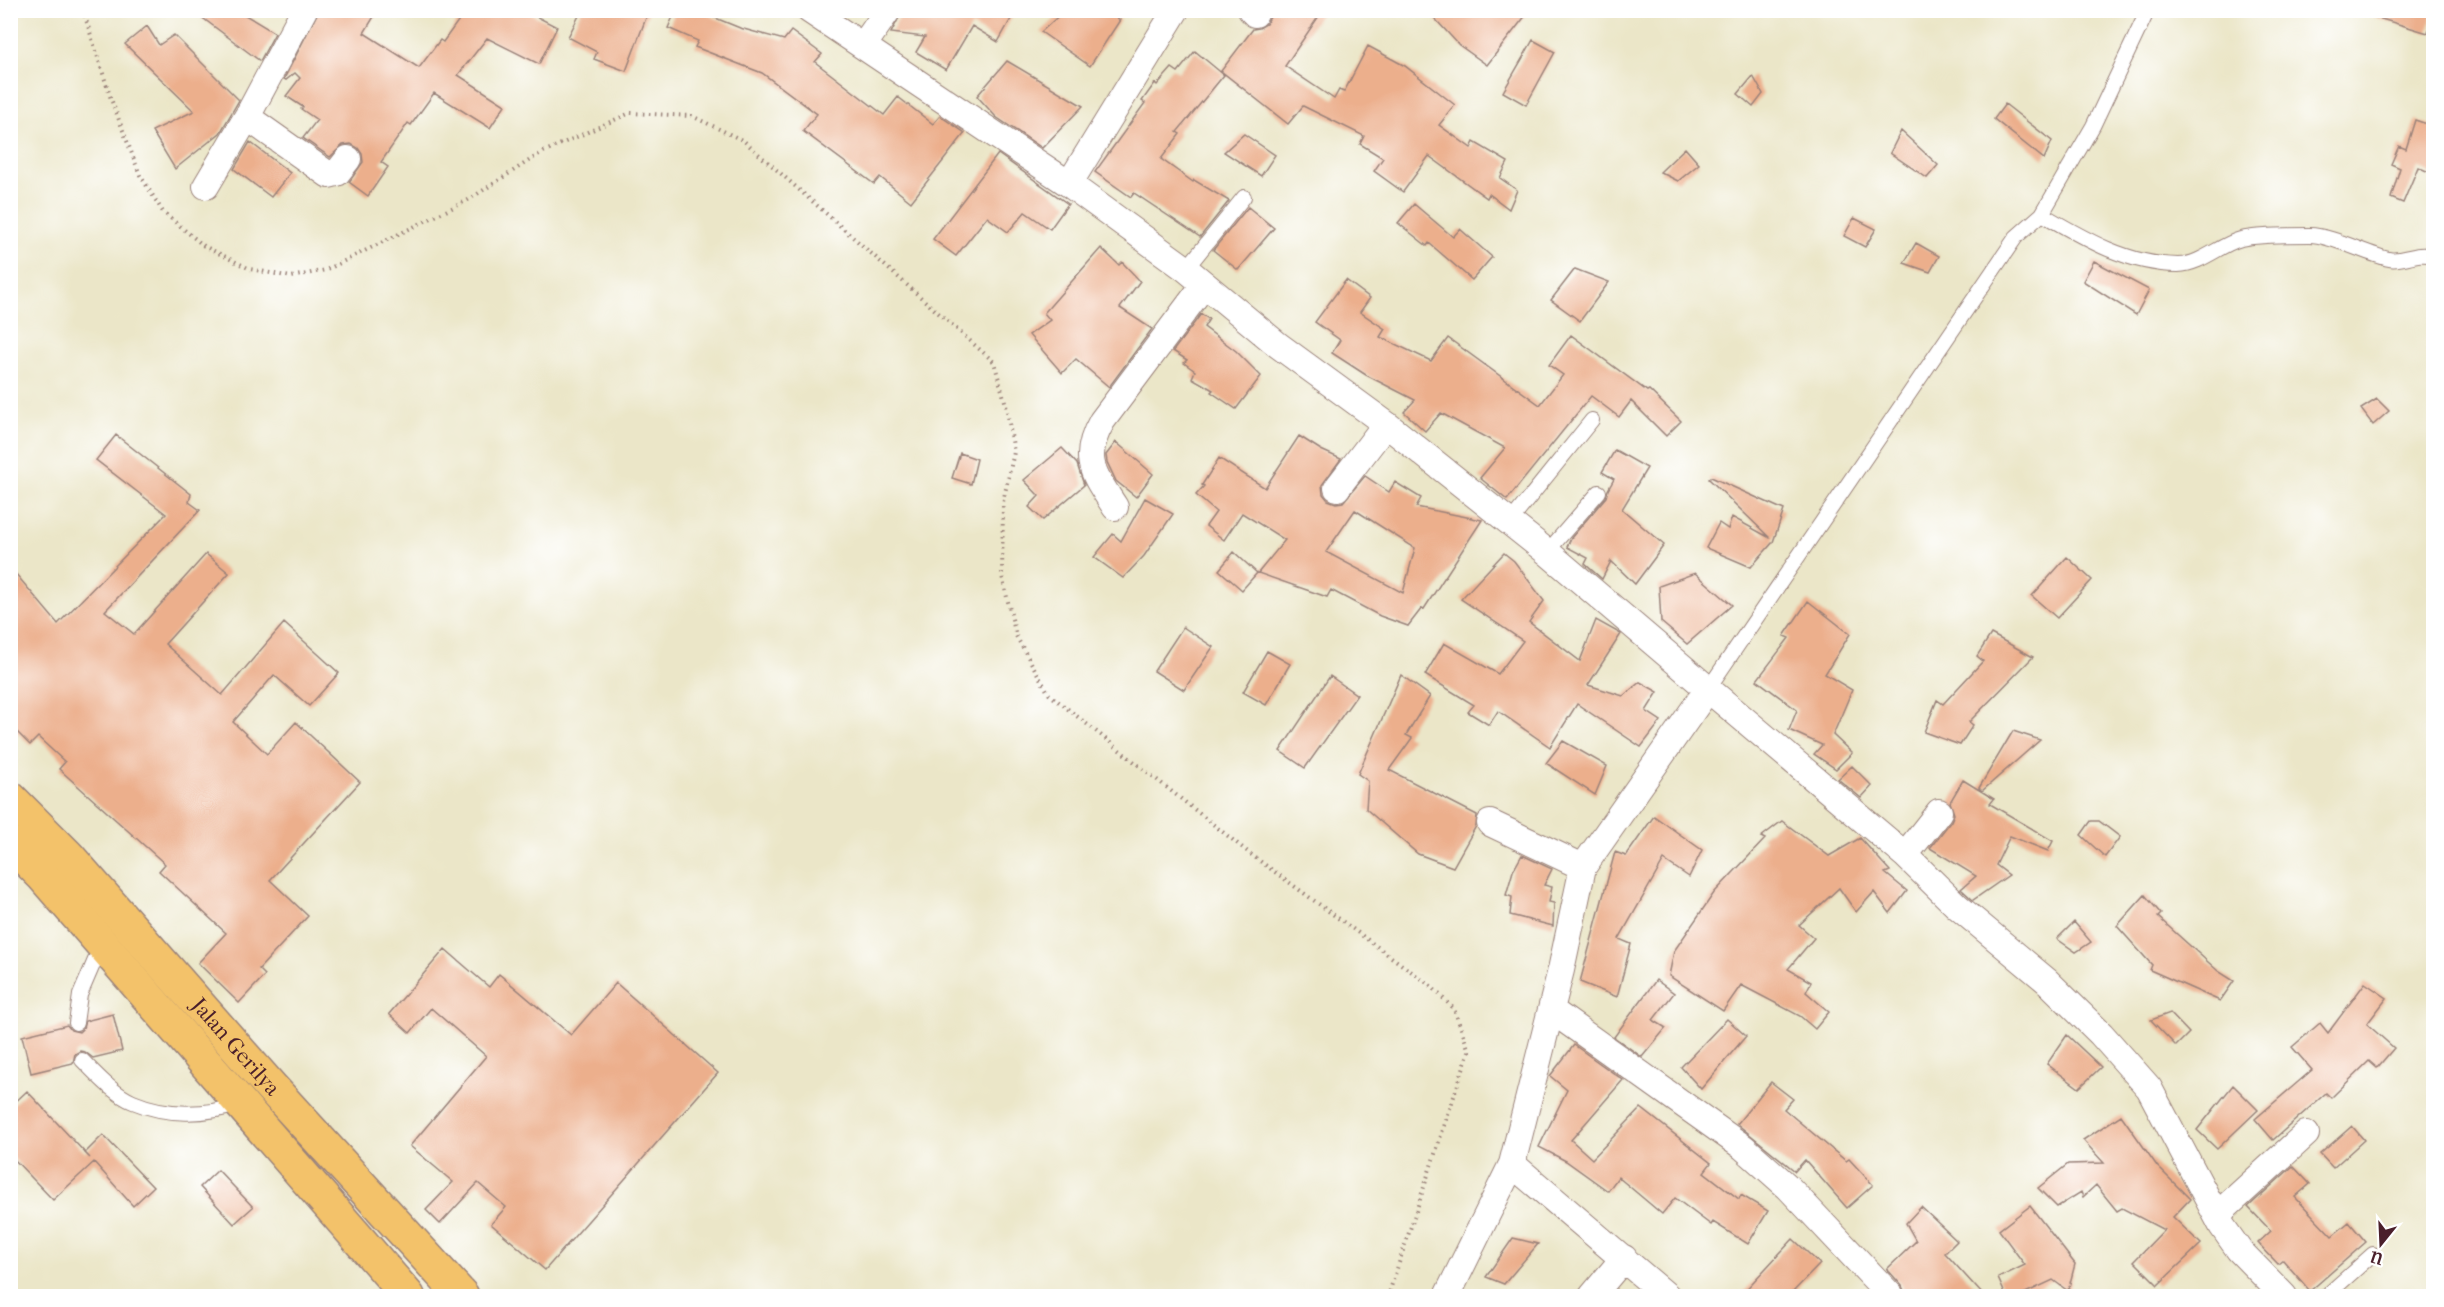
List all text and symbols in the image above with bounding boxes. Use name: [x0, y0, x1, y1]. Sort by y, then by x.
street label: Jalan Gerilya: [185, 991, 286, 1102]
north arrow: [2351, 1214, 2411, 1274]
text: U: [2367, 1247, 2386, 1269]

